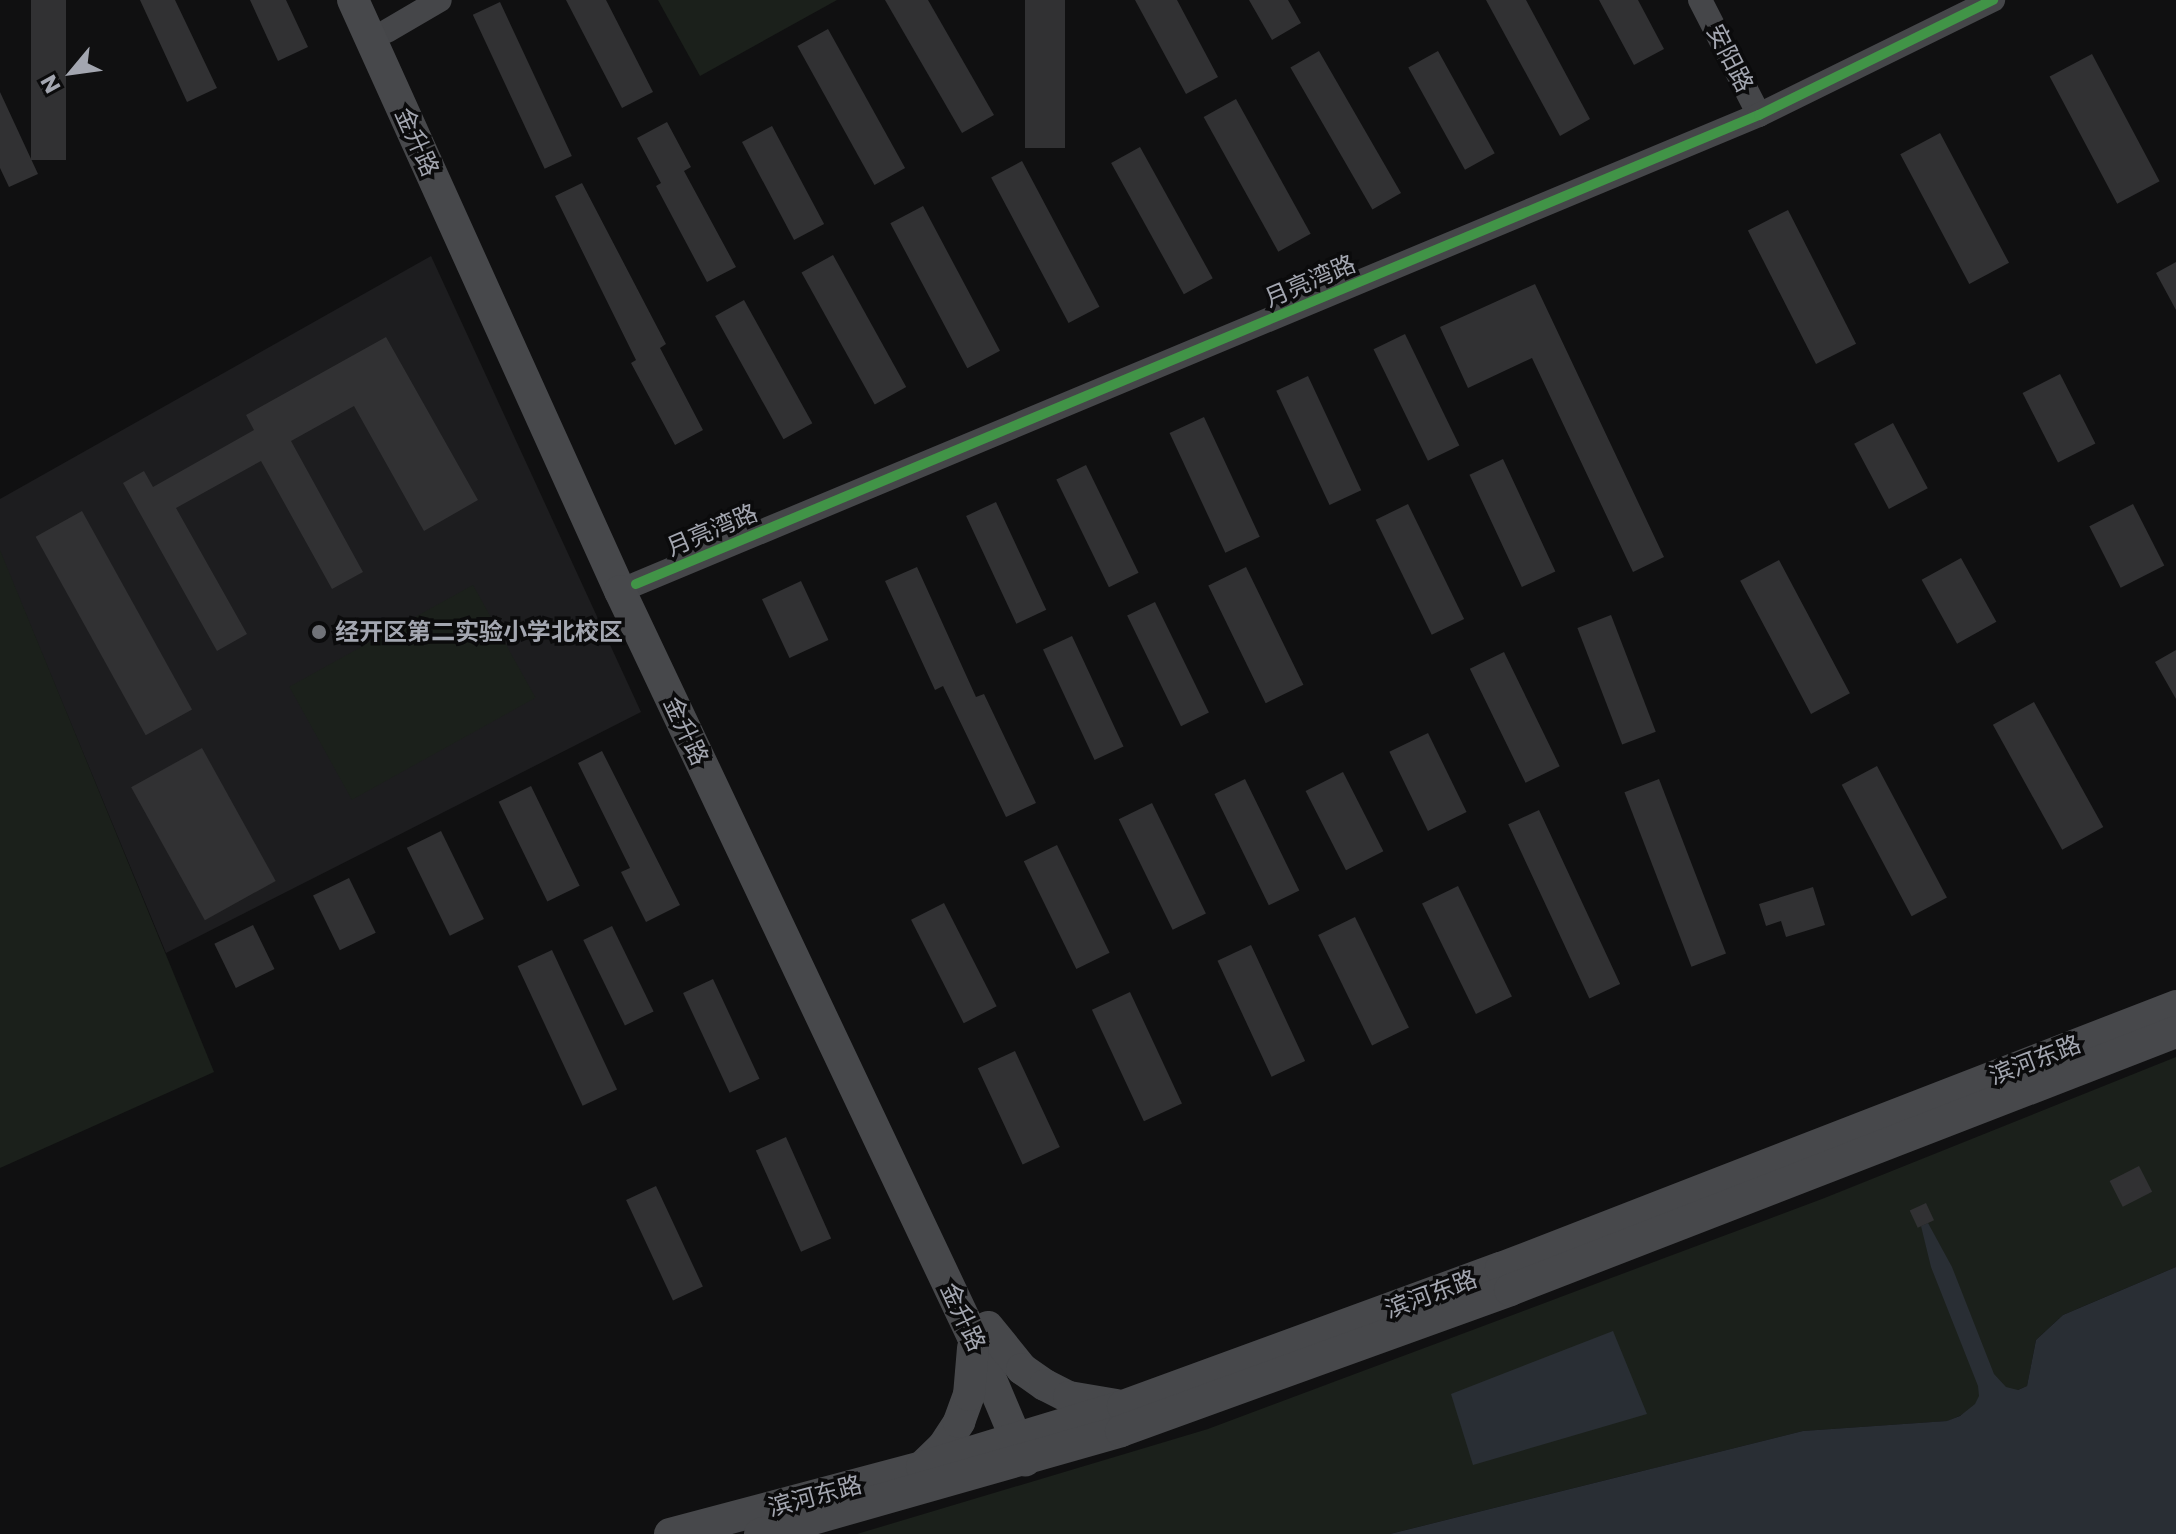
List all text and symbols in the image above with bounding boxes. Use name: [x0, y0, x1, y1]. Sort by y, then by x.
street label: 安阳路: [1701, 19, 1759, 97]
north arrow: [32, 32, 112, 112]
text: N: [33, 69, 68, 99]
street label: 金升路: [389, 103, 445, 181]
street label: 月亮湾路: [1260, 249, 1360, 313]
street label: 月亮湾路: [662, 498, 762, 562]
place label: 经开区第二实验小学北校区: [335, 618, 623, 646]
marker: 经开区第二实验小学北校区: [310, 623, 328, 641]
street label: 金升路: [658, 692, 714, 770]
street label: 滨河东路: [1985, 1029, 2085, 1091]
street label: 滨河东路: [1381, 1264, 1481, 1324]
street label: 金升路: [935, 1278, 991, 1356]
street label: 滨河东路: [765, 1470, 865, 1522]

